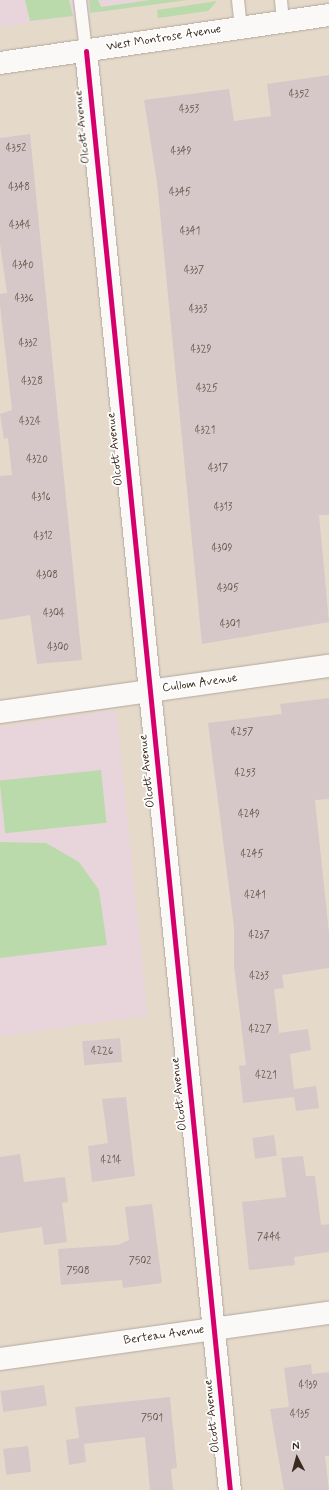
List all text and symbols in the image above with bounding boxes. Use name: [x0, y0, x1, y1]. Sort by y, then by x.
street label: West Montrose Avenue: [105, 23, 223, 55]
house number: 4352: [289, 89, 309, 101]
street label: Olcott Avenue: [72, 90, 94, 164]
house number: 4353: [179, 104, 199, 116]
house number: 4352: [6, 143, 26, 155]
house number: 4349: [171, 146, 191, 158]
house number: 4348: [8, 182, 30, 194]
house number: 4345: [169, 187, 191, 199]
house number: 4344: [9, 220, 31, 232]
house number: 4341: [180, 226, 200, 238]
house number: 4340: [12, 260, 34, 272]
house number: 4337: [184, 265, 204, 277]
house number: 4336: [14, 293, 34, 305]
house number: 4333: [189, 304, 207, 316]
house number: 4332: [18, 338, 38, 350]
house number: 4329: [191, 344, 211, 356]
house number: 4328: [21, 376, 43, 388]
house number: 4325: [196, 383, 218, 395]
street label: Olcott Avenue: [105, 412, 127, 486]
house number: 4324: [19, 416, 41, 428]
house number: 4321: [195, 425, 215, 437]
house number: 4320: [26, 454, 48, 466]
house number: 4317: [208, 463, 228, 475]
house number: 4316: [31, 492, 51, 504]
house number: 4313: [214, 502, 232, 514]
house number: 4312: [34, 531, 52, 543]
house number: 4309: [212, 543, 232, 555]
house number: 4308: [36, 570, 58, 582]
house number: 4305: [217, 583, 239, 595]
house number: 4304: [43, 608, 65, 620]
house number: 4301: [220, 619, 240, 631]
house number: 4300: [47, 642, 69, 654]
street label: Cullom Avenue: [162, 672, 238, 696]
house number: 4257: [231, 727, 253, 739]
street label: Olcott Avenue: [137, 734, 159, 808]
house number: 4253: [234, 768, 256, 780]
house number: 4249: [238, 809, 260, 821]
house number: 4245: [241, 849, 263, 861]
house number: 4241: [244, 890, 266, 902]
house number: 4237: [248, 930, 270, 942]
house number: 4233: [249, 971, 269, 983]
house number: 4227: [248, 1024, 272, 1036]
house number: 4226: [91, 1046, 113, 1058]
street label: Olcott Avenue: [169, 1057, 191, 1131]
house number: 4221: [255, 1070, 277, 1082]
house number: 4214: [101, 1155, 121, 1167]
house number: 7444: [257, 1232, 281, 1244]
house number: 7502: [129, 1256, 151, 1268]
house number: 7508: [66, 1266, 90, 1278]
street label: Berteau Avenue: [122, 1323, 206, 1349]
street label: Olcott Avenue: [202, 1379, 224, 1453]
house number: 4139: [298, 1380, 318, 1392]
house number: 4135: [290, 1409, 310, 1421]
house number: 7501: [141, 1413, 163, 1425]
north arrow: [277, 1438, 317, 1478]
text: N: [291, 1439, 300, 1453]

